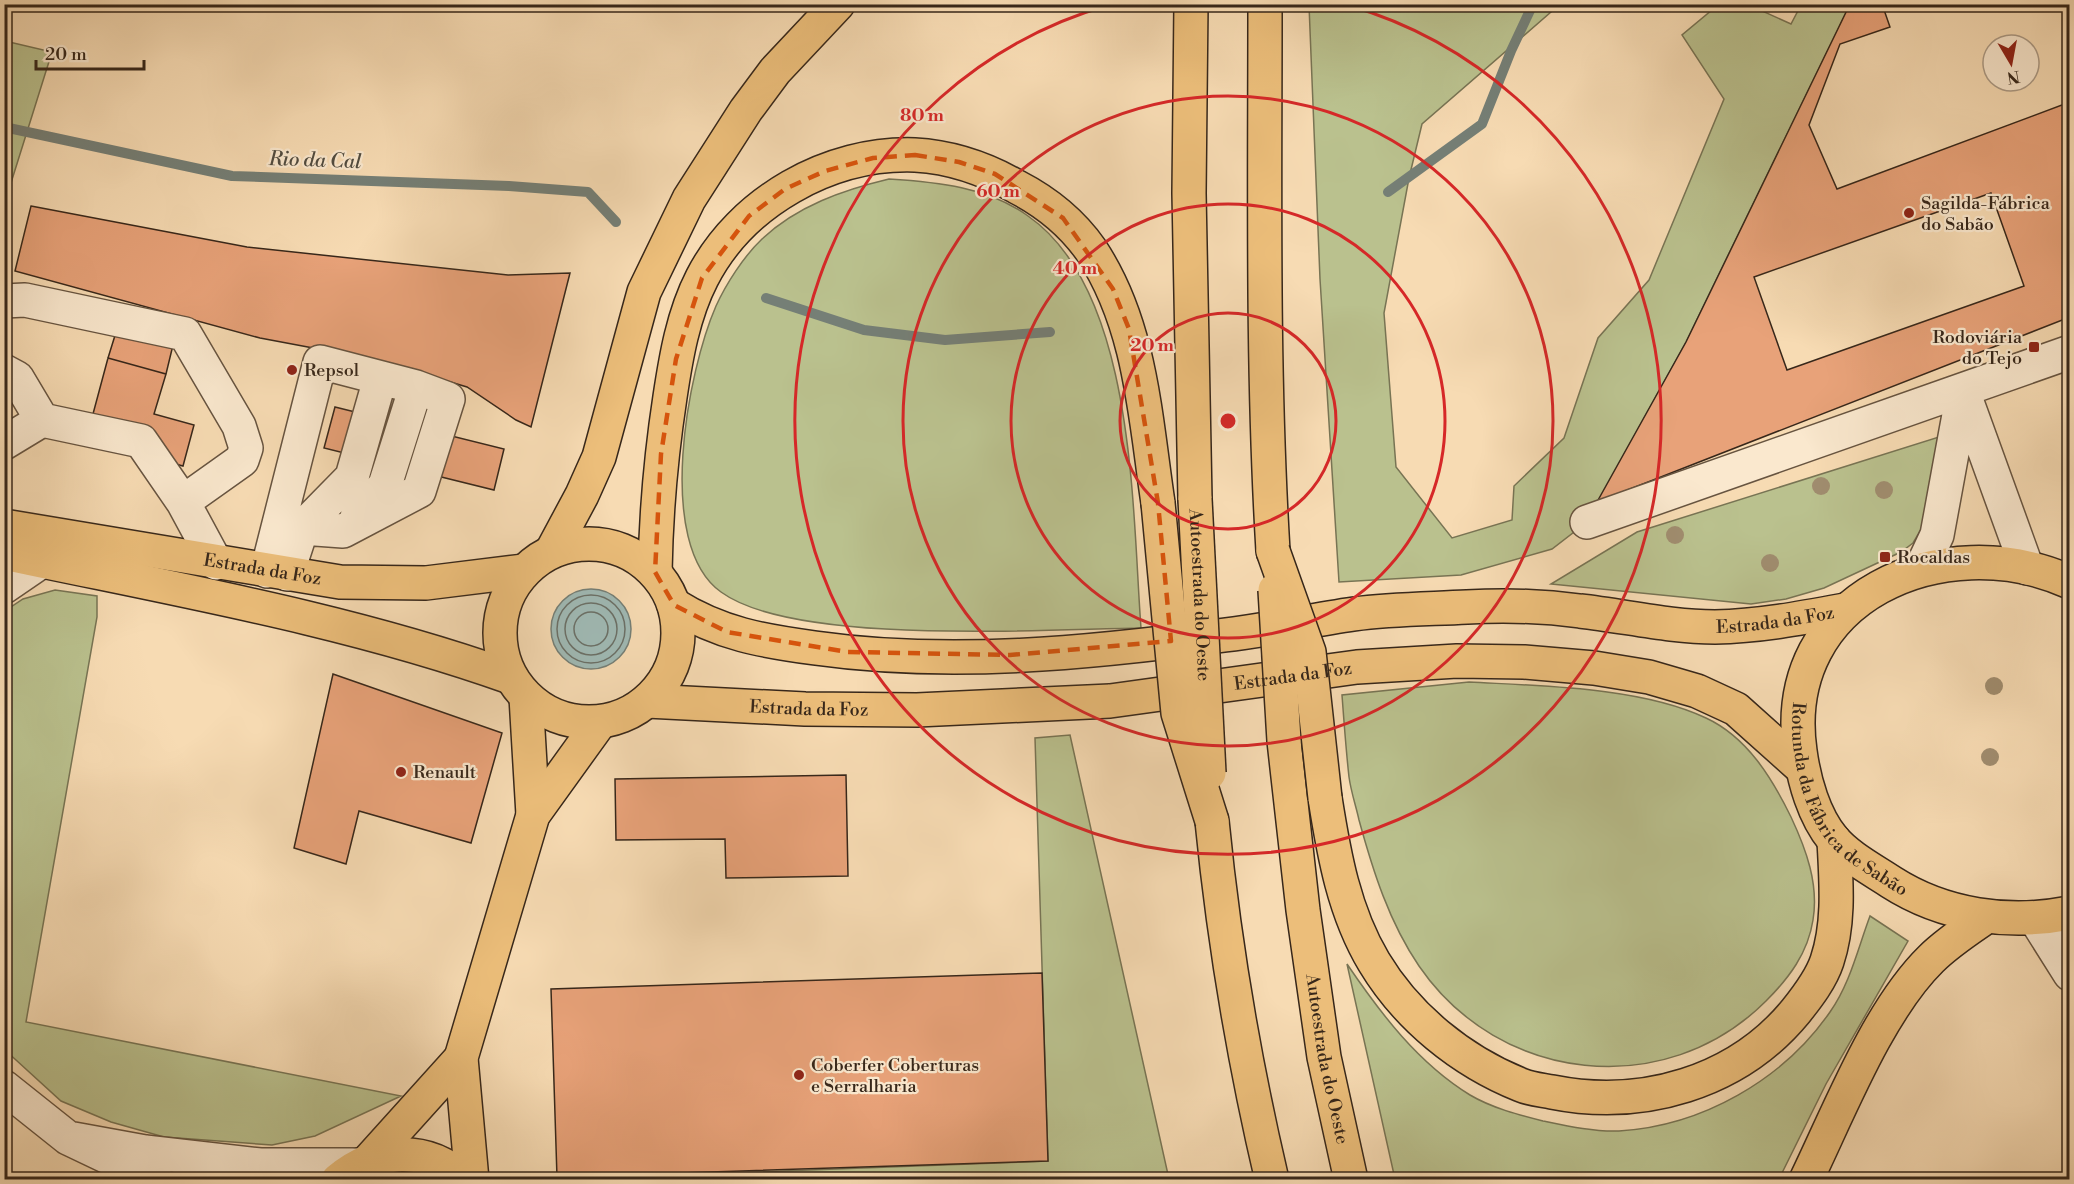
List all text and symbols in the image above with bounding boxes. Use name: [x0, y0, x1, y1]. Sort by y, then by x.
scale bar: [36, 33, 144, 71]
north arrow: [1981, 33, 2041, 93]
text: 20 m: [45, 43, 87, 66]
text: N: [2005, 66, 2021, 88]
text: 80 m: [900, 104, 945, 127]
water label: Rio da Cal: [267, 147, 362, 175]
text: 60 m: [976, 180, 1020, 203]
place label: Sagilda-Fábrica do Sabão: [1921, 192, 2051, 236]
marker: Sagilda-Fábrica do Sabão: [1902, 206, 1916, 220]
text: 40 m: [1053, 257, 1098, 280]
place label: Rodoviária do Tejo: [1932, 326, 2023, 370]
text: 20 m: [1130, 334, 1174, 357]
marker: Rodoviária do Tejo: [2027, 340, 2041, 354]
place label: Repsol: [304, 359, 360, 382]
marker: Repsol: [285, 363, 299, 377]
centre of rings: [1218, 411, 1238, 431]
street label: Autoestrada do Oeste: [1184, 507, 1216, 682]
place label: Rocaldas: [1897, 546, 1970, 569]
street label: Estrada da Foz: [202, 548, 323, 590]
marker: Rocaldas: [1878, 550, 1892, 564]
street label: Estrada da Foz: [1716, 601, 1836, 639]
street label: Estrada da Foz: [1232, 656, 1353, 695]
street label: Estrada da Foz: [749, 695, 868, 721]
street label: Rotunda da Fábrica de Sabão: [1786, 701, 1912, 901]
place label: Renault: [413, 761, 477, 784]
marker: Renault: [394, 765, 408, 779]
street label: Autoestrada do Oeste: [1301, 971, 1354, 1146]
place label: Coberfer Coberturas e Serralharia: [811, 1054, 979, 1098]
marker: Coberfer Coberturas e Serralharia: [792, 1068, 806, 1082]

